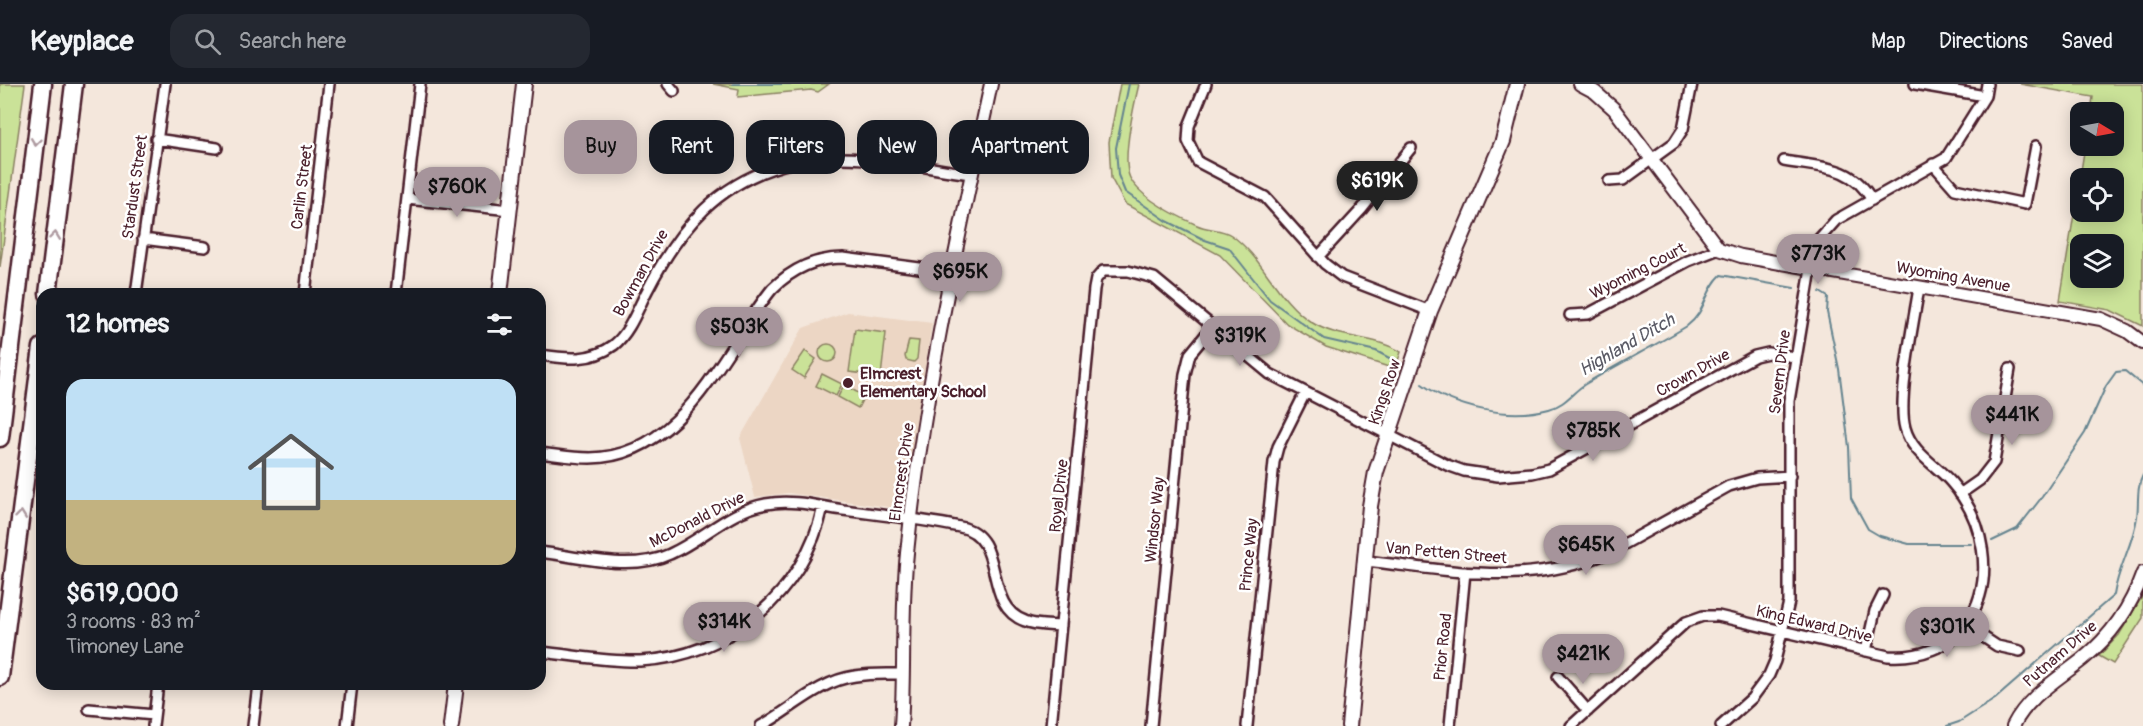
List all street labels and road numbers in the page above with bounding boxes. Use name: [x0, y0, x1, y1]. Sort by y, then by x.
street label: Stardust Street: [118, 133, 152, 240]
street label: Carlin Street: [287, 143, 317, 231]
street label: Bowman Drive: [609, 226, 673, 320]
street label: Wyoming Court: [1587, 238, 1690, 304]
street label: Wyoming Avenue: [1895, 257, 2012, 297]
street label: Severn Drive: [1765, 329, 1795, 415]
street label: Crown Drive: [1653, 345, 1733, 401]
street label: Kings Row: [1364, 356, 1406, 428]
street label: Elmcrest Drive: [885, 421, 919, 522]
street label: Royal Drive: [1045, 458, 1073, 534]
street label: Windsor Way: [1141, 476, 1169, 564]
street label: McDonald Drive: [646, 487, 748, 552]
street label: Prince Way: [1235, 517, 1263, 593]
street label: Van Petten Street: [1384, 538, 1508, 568]
street label: King Edward Drive: [1754, 601, 1874, 647]
street label: Prior Road: [1430, 612, 1456, 682]
street label: Putnam Drive: [2019, 616, 2101, 692]

